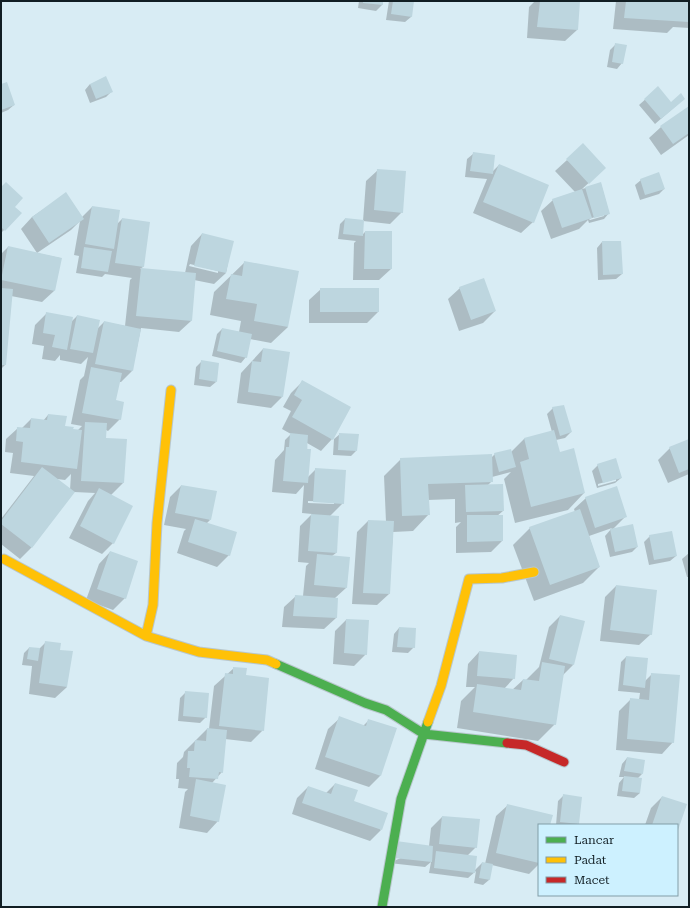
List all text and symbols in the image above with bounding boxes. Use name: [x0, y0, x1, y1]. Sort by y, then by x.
legend: [538, 824, 678, 896]
text: Lancar: [574, 833, 614, 847]
text: Padat: [574, 853, 607, 867]
text: Macet: [574, 873, 610, 887]

